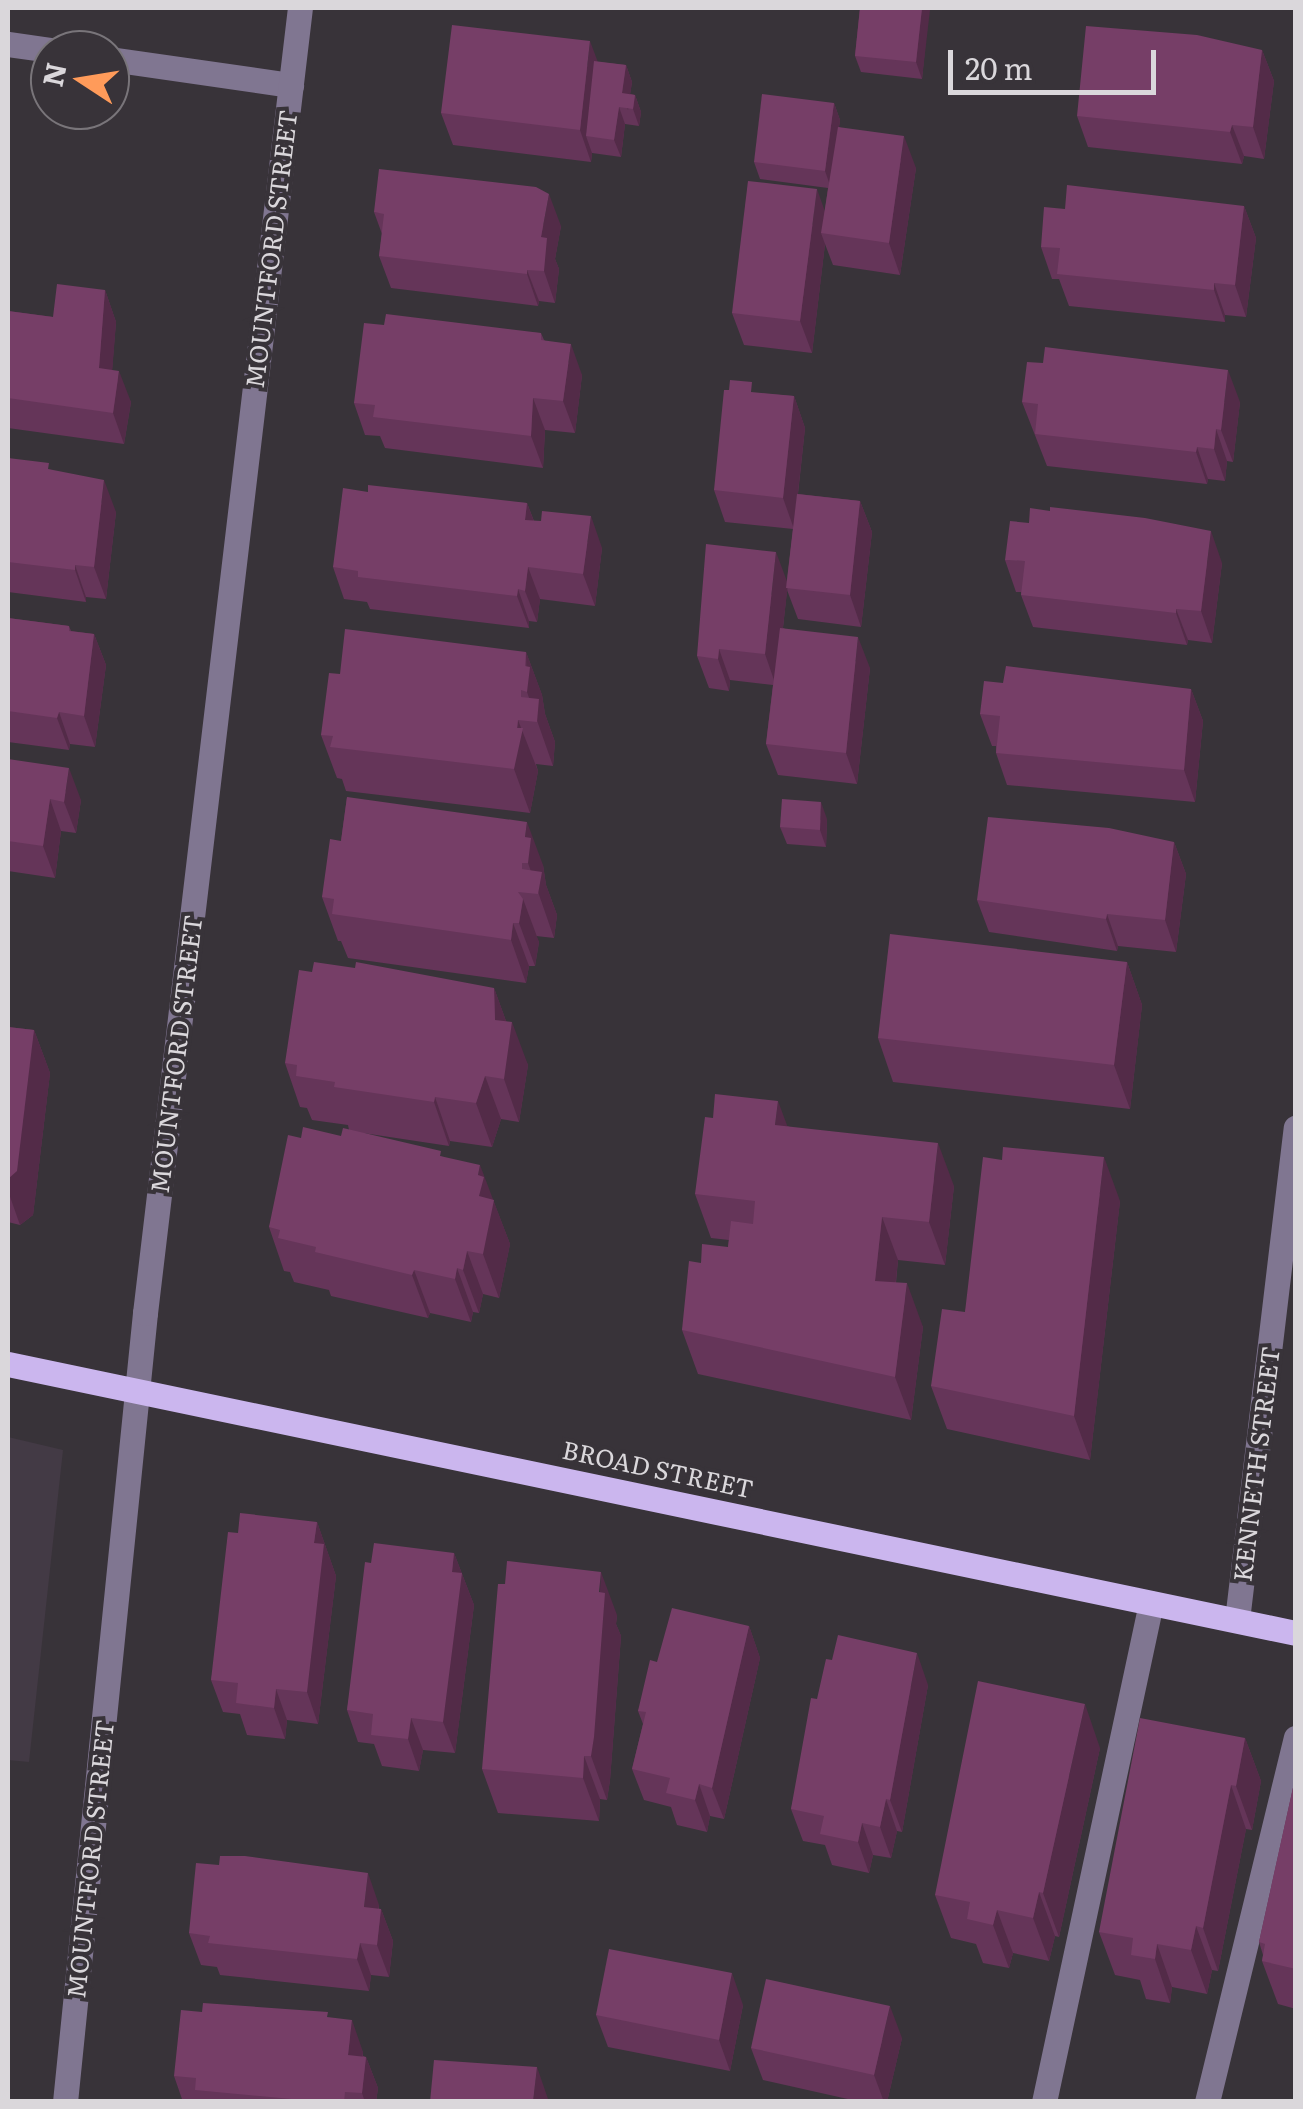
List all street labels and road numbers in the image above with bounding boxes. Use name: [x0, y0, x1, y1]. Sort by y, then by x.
street label: MOUNTFORD STREET: [239, 108, 303, 390]
street label: MOUNTFORD STREET: [144, 913, 208, 1195]
street label: KENNETH STREET: [1227, 1345, 1285, 1583]
street label: BROAD STREET: [560, 1434, 756, 1504]
street label: MOUNTFORD STREET: [60, 1718, 120, 2000]

